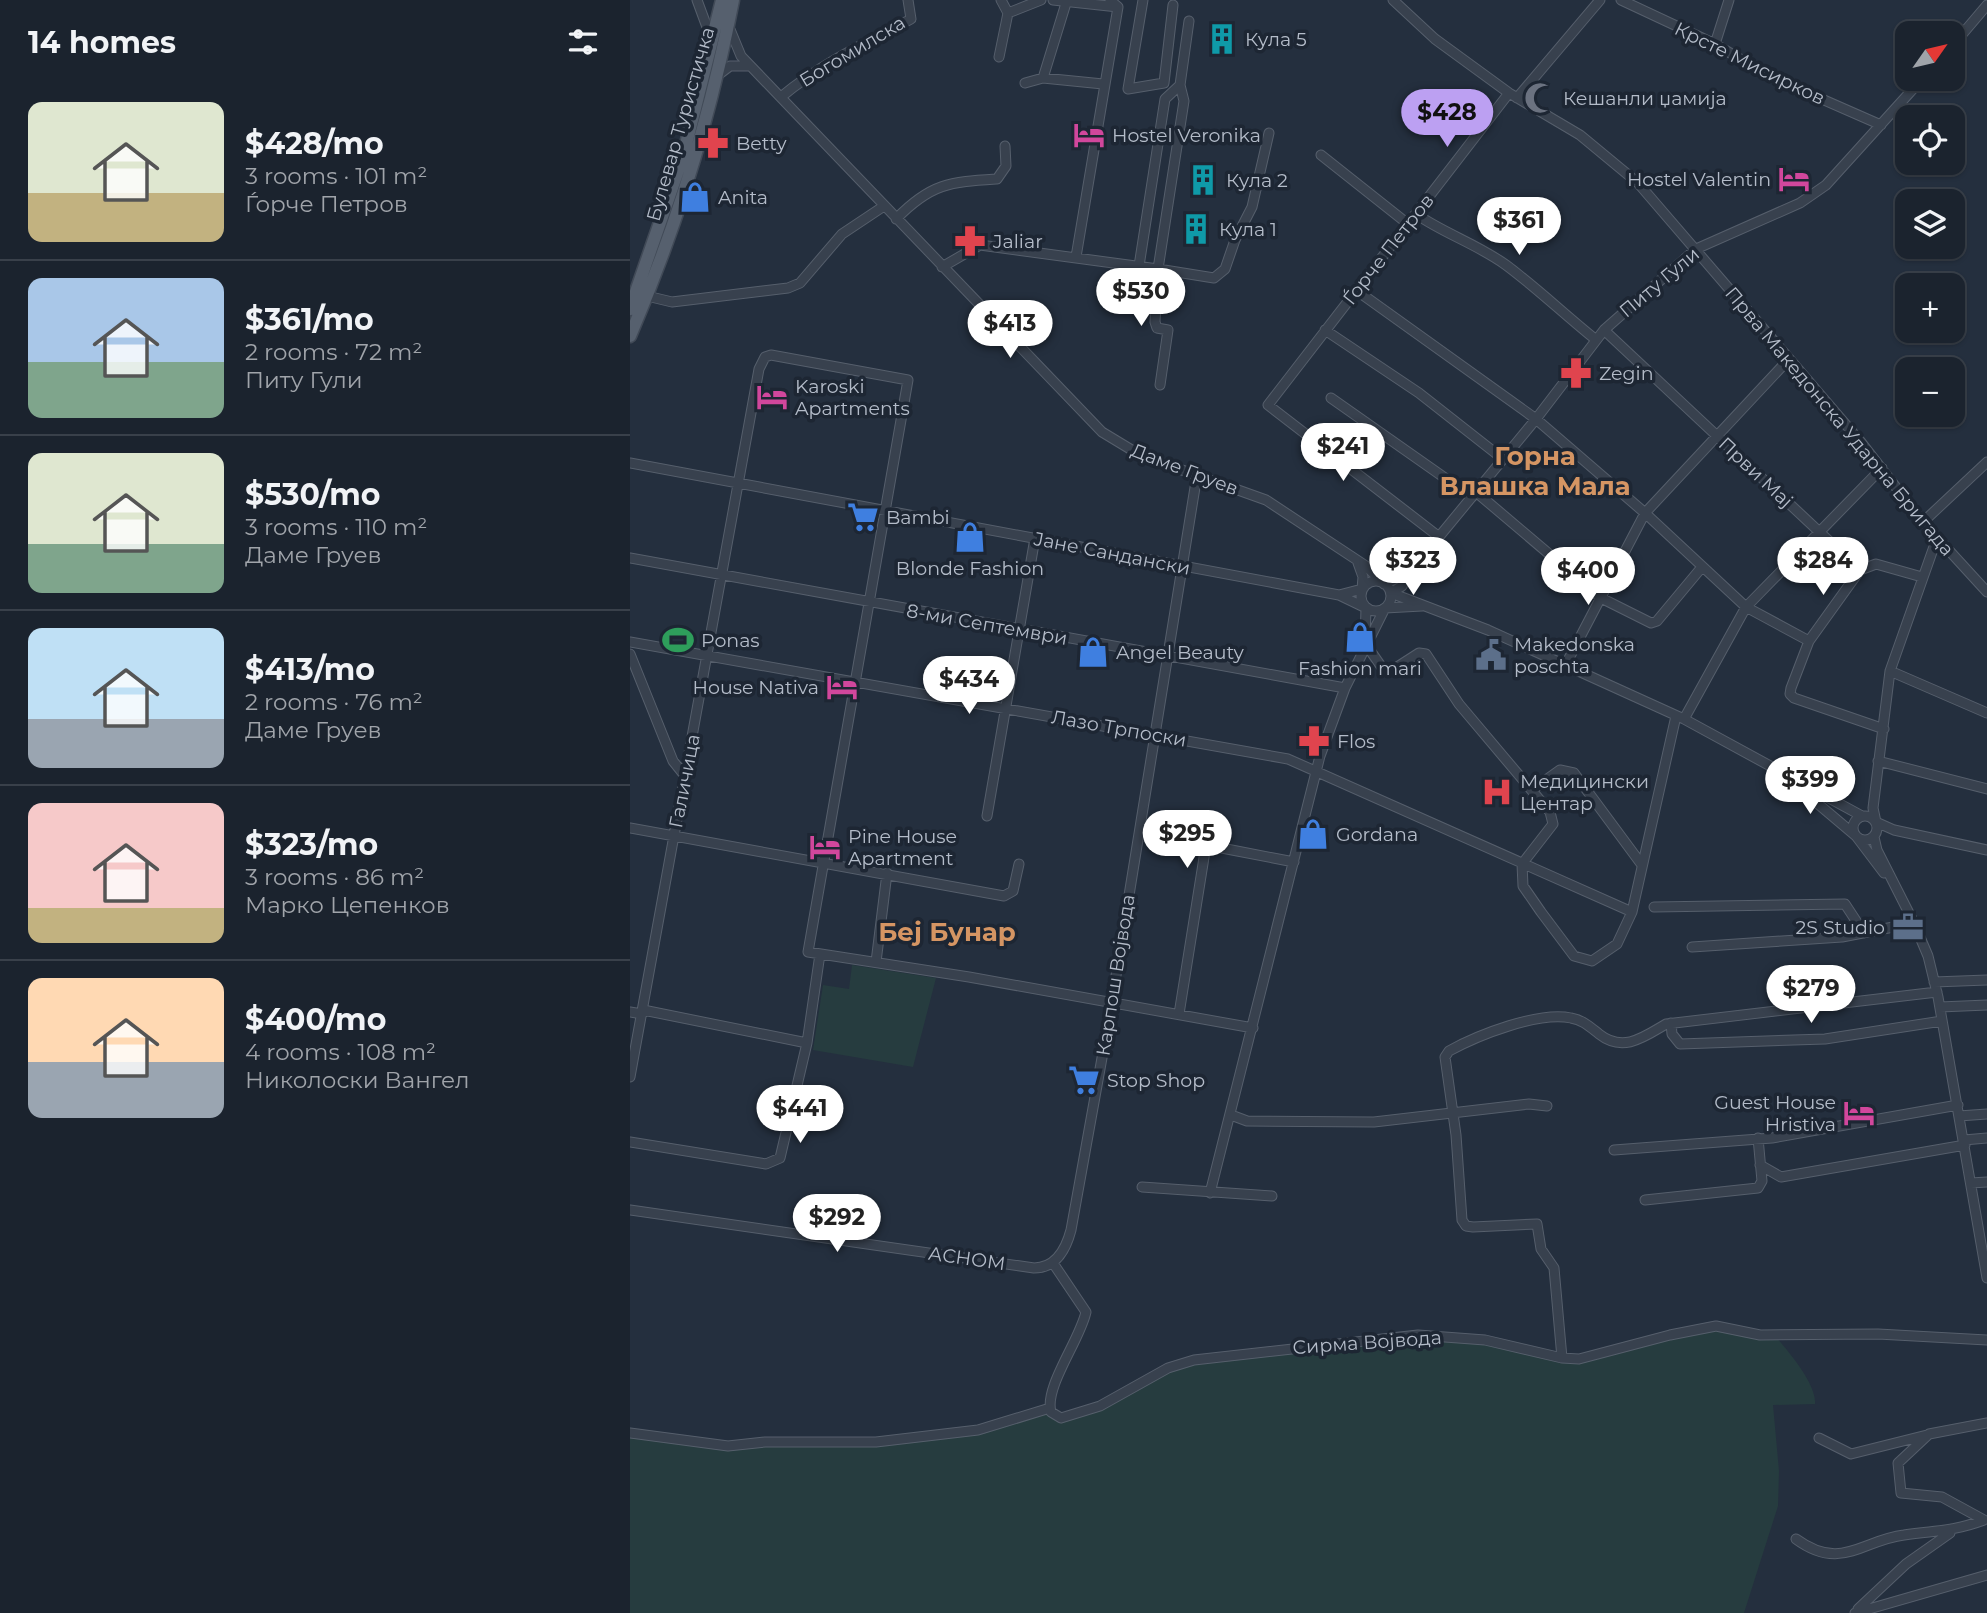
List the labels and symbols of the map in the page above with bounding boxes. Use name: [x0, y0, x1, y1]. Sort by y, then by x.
street label: Богомилска: [795, 11, 909, 92]
street label: Крсте Мисирков: [1671, 17, 1829, 110]
north arrow: [1895, 21, 1965, 91]
building icon: Кула 5: [1205, 22, 1239, 56]
street label: Булевар Туристичка: [642, 24, 719, 224]
place label: Кула 5: [1245, 28, 1307, 51]
mosque icon: Кешанли џамија: [1523, 81, 1557, 115]
place label: Кешанли џамија: [1563, 87, 1727, 110]
pin: $428: [1406, 90, 1488, 149]
hotel icon: Hostel Veronika: [1072, 118, 1106, 152]
place label: Hostel Veronika: [1112, 124, 1261, 147]
pharmacy icon: Betty: [696, 126, 730, 160]
place label: Betty: [736, 132, 787, 155]
hotel icon: Hostel Valentin: [1777, 162, 1811, 196]
building icon: Кула 2: [1186, 163, 1220, 197]
place label: Hostel Valentin: [1627, 168, 1771, 191]
place label: Кула 2: [1226, 169, 1288, 192]
shop icon: Anita: [678, 180, 712, 214]
place label: Anita: [718, 186, 768, 209]
street label: Ѓорче Петров: [1338, 189, 1439, 309]
pin: $361: [1478, 198, 1560, 257]
building icon: Кула 1: [1179, 212, 1213, 246]
place label: Кула 1: [1219, 218, 1277, 241]
pharmacy icon: Jaliar: [953, 224, 987, 258]
place label: Jaliar: [992, 230, 1043, 253]
street label: Питу Гули: [1615, 242, 1704, 322]
pin: $530: [1100, 268, 1182, 328]
street label: Прва Македонска Ударна Бригада: [1720, 282, 1959, 560]
pin: $413: [969, 300, 1051, 360]
pharmacy icon: Zegin: [1559, 356, 1593, 390]
place label: Zegin: [1599, 362, 1654, 385]
place label: Karoski Apartments: [795, 375, 910, 420]
hotel icon: Karoski Apartments: [755, 380, 789, 414]
pin: $241: [1302, 424, 1384, 483]
street label: Први Мај: [1714, 432, 1797, 512]
street label: Даме Груев: [1128, 439, 1242, 500]
district label: Горна Влашка Мала: [1440, 440, 1630, 502]
supermarket icon: Bambi: [846, 500, 880, 534]
place label: Bambi: [886, 506, 950, 529]
shop icon: Blonde Fashion: [953, 520, 987, 554]
street label: Јане Сандански: [1032, 527, 1192, 580]
pin: $323: [1372, 538, 1454, 597]
pin: $284: [1782, 538, 1864, 597]
pin: $400: [1547, 548, 1629, 607]
place label: Blonde Fashion: [896, 557, 1044, 580]
street label: 8-ми Септември: [905, 599, 1069, 650]
shop icon: Fashion mari: [1343, 620, 1377, 654]
sports icon: Ponas: [661, 623, 695, 657]
place label: Ponas: [701, 629, 760, 652]
place label: Makedonska poschta: [1514, 633, 1635, 678]
shop icon: Angel Beauty: [1076, 635, 1110, 669]
public building icon: Makedonska poschta: [1474, 638, 1508, 672]
place label: Angel Beauty: [1116, 641, 1245, 664]
pin: $434: [928, 656, 1010, 716]
place label: Fashion mari: [1298, 657, 1422, 680]
hotel icon: House Nativa: [825, 670, 859, 704]
place label: House Nativa: [693, 676, 819, 699]
street label: Лазо Трпоски: [1050, 705, 1188, 752]
pharmacy icon: Flos: [1297, 724, 1331, 758]
place label: Flos: [1337, 730, 1375, 753]
street label: Галичица: [664, 732, 705, 830]
pin: $399: [1769, 756, 1851, 816]
place label: Медицински Центар: [1520, 770, 1649, 815]
hospital icon: Медицински Центар: [1480, 775, 1514, 809]
pin: $295: [1146, 810, 1228, 870]
shop icon: Gordana: [1296, 817, 1330, 851]
place label: Gordana: [1336, 823, 1418, 846]
place label: Pine House Apartment: [848, 825, 957, 870]
hotel icon: Pine House Apartment: [808, 830, 842, 864]
street label: Карпош Војвода: [1091, 893, 1140, 1057]
office icon: 2S Studio: [1891, 910, 1925, 944]
district label: Беј Бунар: [878, 916, 1016, 948]
place label: 2S Studio: [1795, 916, 1885, 939]
pin: $279: [1770, 965, 1852, 1025]
supermarket icon: Stop Shop: [1067, 1063, 1101, 1097]
place label: Stop Shop: [1107, 1069, 1205, 1092]
pin: $441: [759, 1086, 841, 1145]
place label: Guest House Hristiva: [1714, 1091, 1836, 1136]
hotel icon: Guest House Hristiva: [1842, 1096, 1876, 1130]
pin: $292: [796, 1194, 878, 1254]
street label: АСНОМ: [927, 1242, 1007, 1275]
street label: Сирма Војвода: [1292, 1326, 1442, 1359]

